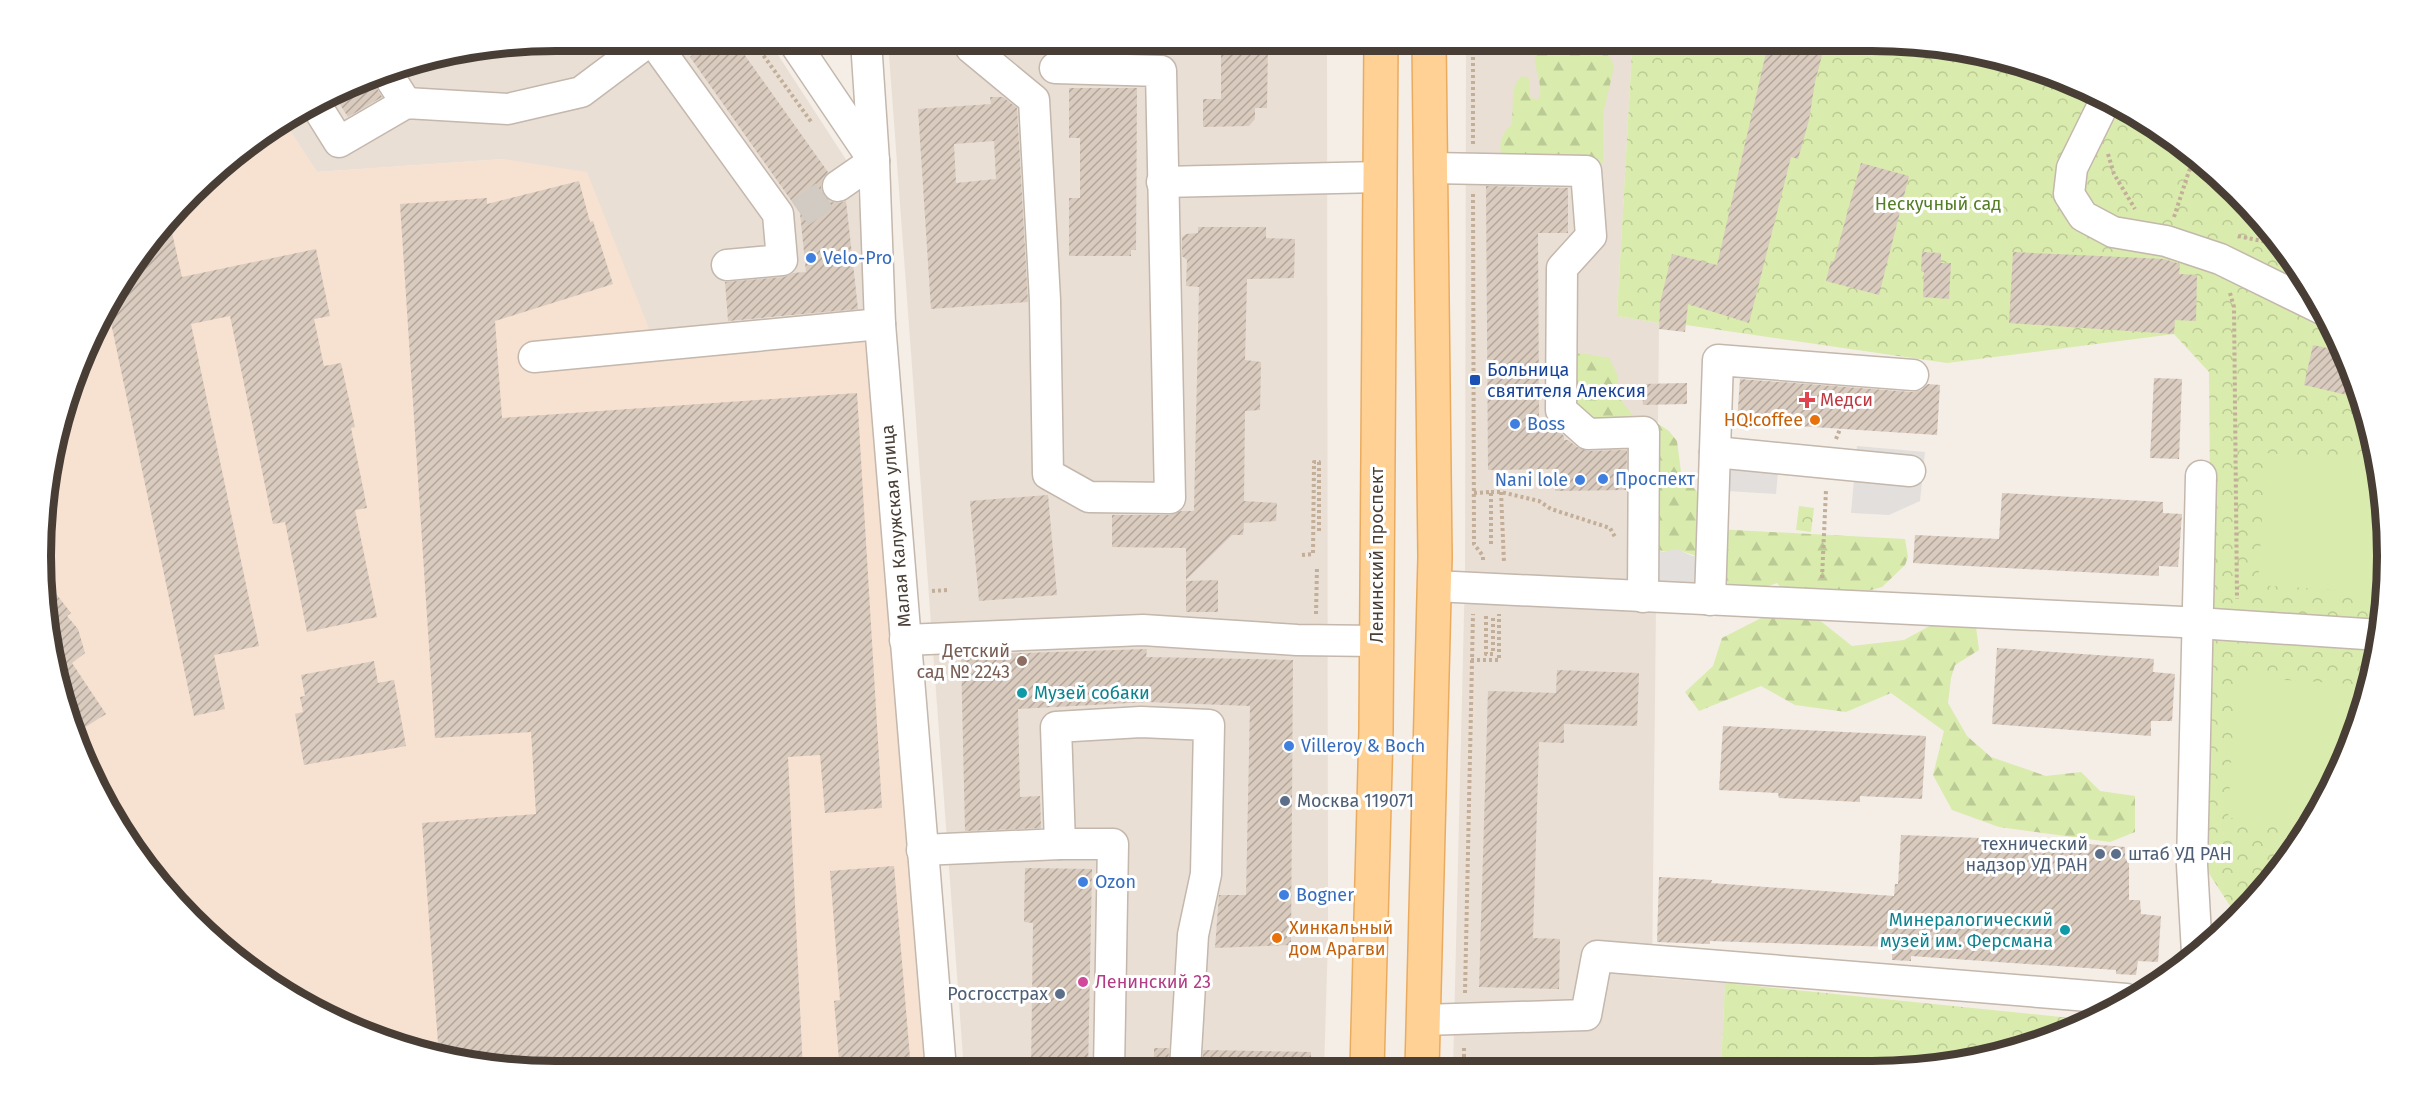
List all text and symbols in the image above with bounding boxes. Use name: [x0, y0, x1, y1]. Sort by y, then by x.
park label: Нескучный сад: [1875, 193, 2001, 215]
place label: Velo-Pro: [823, 247, 892, 269]
marker: Velo-Pro: [804, 251, 818, 265]
place label: Больница святителя Алексия: [1487, 359, 1646, 402]
marker: Больница святителя Алексия: [1468, 373, 1482, 387]
place label: Медси: [1820, 389, 1873, 411]
marker: Медси: [1798, 391, 1816, 409]
place label: HQ!coffee: [1724, 409, 1803, 431]
place label: Boss: [1527, 413, 1565, 435]
marker: HQ!coffee: [1808, 413, 1822, 427]
marker: Boss: [1508, 417, 1522, 431]
street label: Малая Калужская улица: [876, 424, 916, 628]
street label: Ленинский проспект: [1366, 466, 1388, 643]
place label: Проспект: [1615, 468, 1696, 490]
place label: Nani lole: [1495, 469, 1568, 491]
marker: Проспект: [1596, 472, 1610, 486]
marker: Nani lole: [1573, 473, 1587, 487]
place label: Детский сад № 2243: [916, 640, 1010, 683]
marker: Детский сад № 2243: [1015, 654, 1029, 668]
place label: Музей собаки: [1034, 682, 1150, 704]
marker: Музей собаки: [1015, 686, 1029, 700]
place label: Villeroy & Boch: [1301, 735, 1425, 757]
marker: Villeroy & Boch: [1282, 739, 1296, 753]
place label: Москва 119071: [1297, 790, 1414, 812]
marker: Москва 119071: [1278, 794, 1292, 808]
place label: технический надзор УД РАН: [1966, 833, 2088, 876]
place label: штаб УД РАН: [2128, 843, 2232, 865]
marker: технический надзор УД РАН: [2093, 847, 2107, 861]
marker: штаб УД РАН: [2109, 847, 2123, 861]
place label: Ozon: [1095, 871, 1136, 893]
marker: Ozon: [1076, 875, 1090, 889]
place label: Bogner: [1296, 884, 1354, 906]
marker: Bogner: [1277, 888, 1291, 902]
place label: Минералогический музей им. Ферсмана: [1880, 909, 2053, 952]
place label: Хинкальный дом Арагви: [1289, 917, 1393, 960]
marker: Минералогический музей им. Ферсмана: [2058, 923, 2072, 937]
marker: Хинкальный дом Арагви: [1270, 931, 1284, 945]
place label: Ленинский 23: [1095, 971, 1211, 993]
marker: Ленинский 23: [1076, 975, 1090, 989]
place label: Росгосстрах: [947, 983, 1048, 1005]
marker: Росгосстрах: [1053, 987, 1067, 1001]

